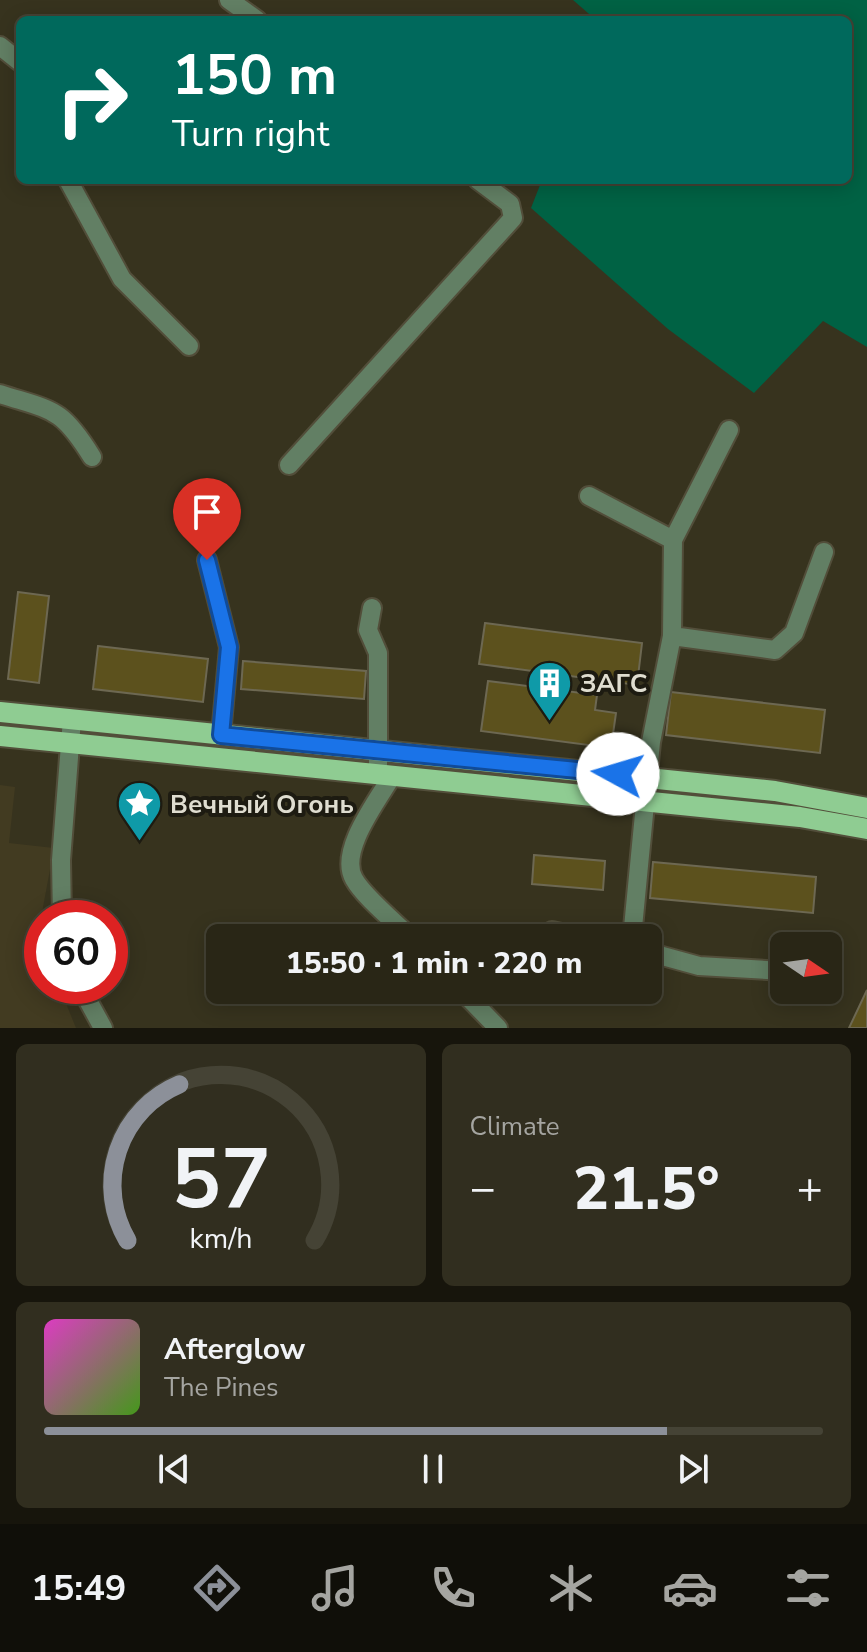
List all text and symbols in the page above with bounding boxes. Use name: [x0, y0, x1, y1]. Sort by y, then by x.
text: 150 m: [172, 37, 337, 114]
icon: right: [40, 48, 144, 152]
text: Turn right: [172, 110, 329, 159]
pin: [173, 478, 241, 560]
icon: arrive: [185, 490, 229, 534]
building icon: ЗАГС: [525, 659, 573, 722]
place label: ЗАГС: [580, 666, 648, 701]
position arrow: [576, 732, 660, 816]
place icon: Вечный Огонь: [115, 780, 163, 843]
place label: Вечный Огонь: [170, 787, 354, 822]
speed limit sign: 60: [24, 900, 128, 1004]
north arrow: [770, 932, 842, 1004]
map controls: [770, 932, 842, 1004]
text: 15:50 · 1 min · 220 m: [286, 943, 582, 984]
text: Climate: [470, 1109, 560, 1144]
text: 57: [171, 1123, 271, 1236]
text: 21.5°: [573, 1148, 720, 1230]
text: −: [470, 1159, 496, 1219]
text: +: [797, 1159, 823, 1219]
text: km/h: [189, 1219, 252, 1258]
text: Afterglow: [164, 1329, 305, 1370]
text: The Pines: [164, 1370, 279, 1405]
icon: previous: [152, 1447, 196, 1491]
icon: pause: [411, 1447, 455, 1491]
icon: next: [671, 1447, 715, 1491]
icon: directions: [189, 1560, 245, 1616]
icon: music: [307, 1560, 363, 1616]
icon: phone: [425, 1560, 481, 1616]
icon: climate: [543, 1560, 599, 1616]
icon: car: [662, 1560, 718, 1616]
icon: filters: [780, 1560, 836, 1616]
text: 15:49: [31, 1564, 126, 1613]

